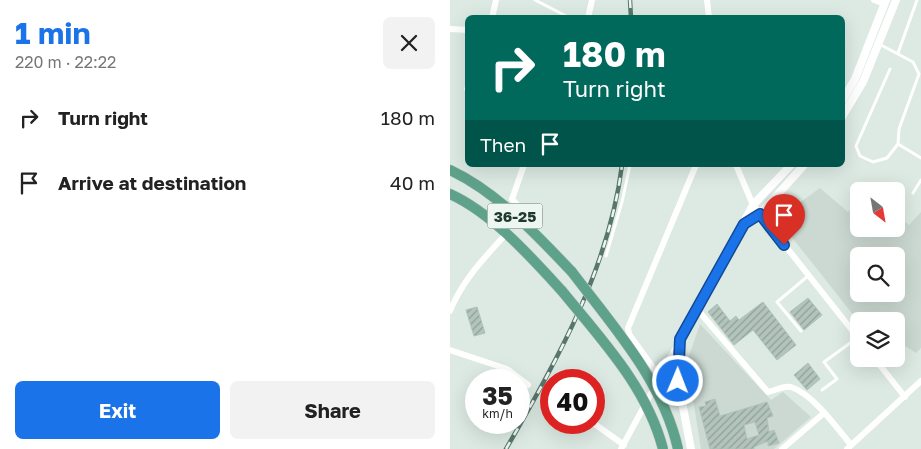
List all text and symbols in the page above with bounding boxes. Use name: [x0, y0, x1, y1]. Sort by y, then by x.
text: 1 min: [15, 15, 91, 51]
button: close: [383, 17, 435, 69]
text: 180 m: [563, 33, 666, 75]
icon: right: [480, 35, 545, 100]
text: 220 m · 22:22: [15, 52, 116, 72]
text: Turn right: [563, 75, 666, 102]
icon: right: [15, 104, 43, 132]
text: Turn right: [58, 106, 148, 129]
text: 180 m: [381, 106, 435, 129]
icon: arrive: [536, 130, 564, 158]
text: Then: [480, 133, 526, 156]
icon: arrive: [15, 169, 43, 197]
text: Arrive at destination: [58, 171, 246, 194]
text: 40 m: [390, 171, 435, 194]
north arrow: [850, 182, 905, 238]
map controls: [850, 182, 905, 367]
pin: [763, 194, 805, 245]
icon: arrive: [770, 201, 798, 229]
road number: 36-25: [488, 204, 542, 228]
button: search: [850, 247, 905, 302]
button: layers: [850, 312, 905, 367]
position arrow: [651, 354, 703, 406]
speed limit sign: 40: [540, 369, 605, 434]
text: 35: [482, 380, 513, 411]
button: Exit: [15, 381, 220, 439]
button: Share: [230, 381, 435, 439]
text: km/h: [482, 406, 513, 421]

